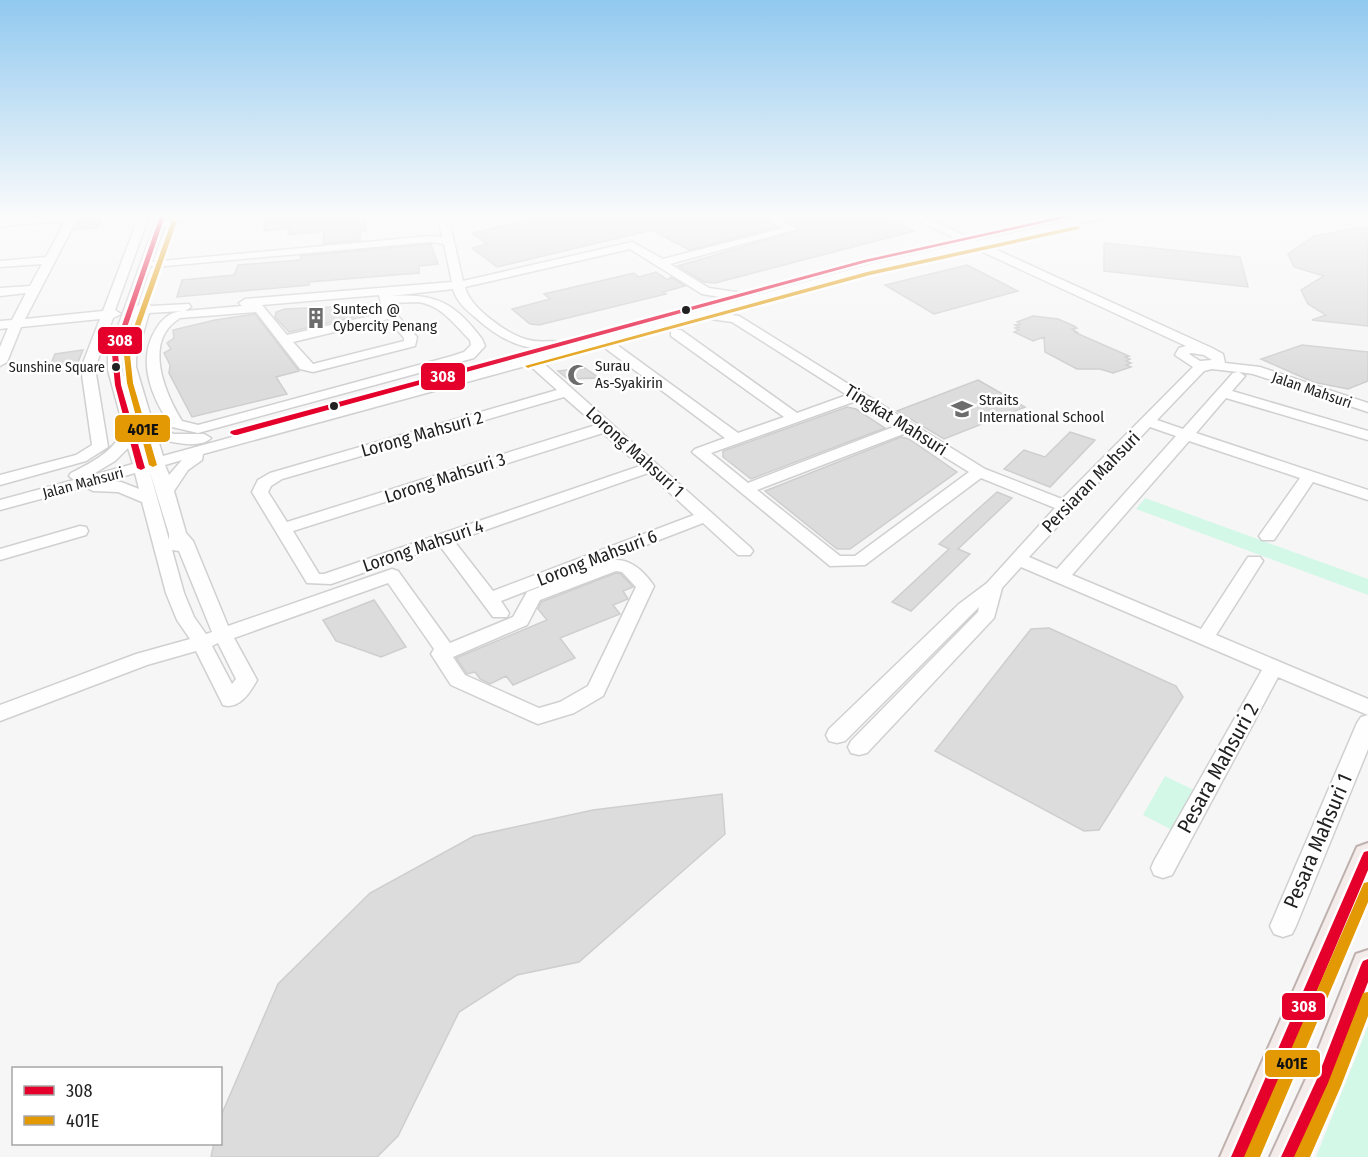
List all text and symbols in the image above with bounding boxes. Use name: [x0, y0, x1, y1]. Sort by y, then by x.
place label: Suntech @ Cybercity Penang: [333, 300, 437, 335]
unlabelled marker: [680, 304, 692, 316]
building icon: Suntech @ Cybercity Penang: [304, 306, 328, 330]
line badge: 308: [97, 326, 143, 355]
text: 308: [107, 331, 133, 350]
place label: Surau As-Syakirin: [595, 357, 663, 392]
place label: Sunshine Square: [9, 359, 105, 376]
marker: Sunshine Square: [110, 361, 122, 373]
line badge: 308: [420, 362, 466, 391]
mosque icon: Surau As-Syakirin: [566, 363, 590, 387]
text: 308: [430, 367, 456, 386]
street label: Jalan Mahsuri: [1270, 368, 1354, 412]
street label: Tingkat Mahsuri: [841, 380, 951, 460]
place label: Straits International School: [979, 391, 1104, 426]
school or university icon: Straits International School: [950, 397, 974, 421]
unlabelled marker: [328, 400, 340, 412]
street label: Lorong Mahsuri 1: [581, 402, 689, 502]
street label: Lorong Mahsuri 2: [359, 406, 485, 462]
line badge: 401E: [114, 414, 171, 443]
text: 401E: [128, 420, 159, 439]
street label: Persiaran Mahsuri: [1037, 427, 1145, 537]
street label: Lorong Mahsuri 3: [382, 448, 508, 508]
street label: Jalan Mahsuri: [41, 464, 125, 502]
street label: Lorong Mahsuri 4: [360, 515, 487, 577]
street label: Lorong Mahsuri 6: [534, 525, 660, 591]
street label: Pesara Mahsuri 2: [1172, 698, 1264, 838]
street label: Pesara Mahsuri 1: [1278, 770, 1358, 912]
line badge: 308: [1281, 992, 1326, 1021]
text: 308: [1291, 997, 1317, 1016]
line badge: 401E: [1264, 1049, 1321, 1078]
text: 401E: [1277, 1054, 1308, 1073]
legend: [12, 1067, 222, 1145]
text: 308: [66, 1080, 93, 1102]
text: 401E: [66, 1110, 99, 1132]

